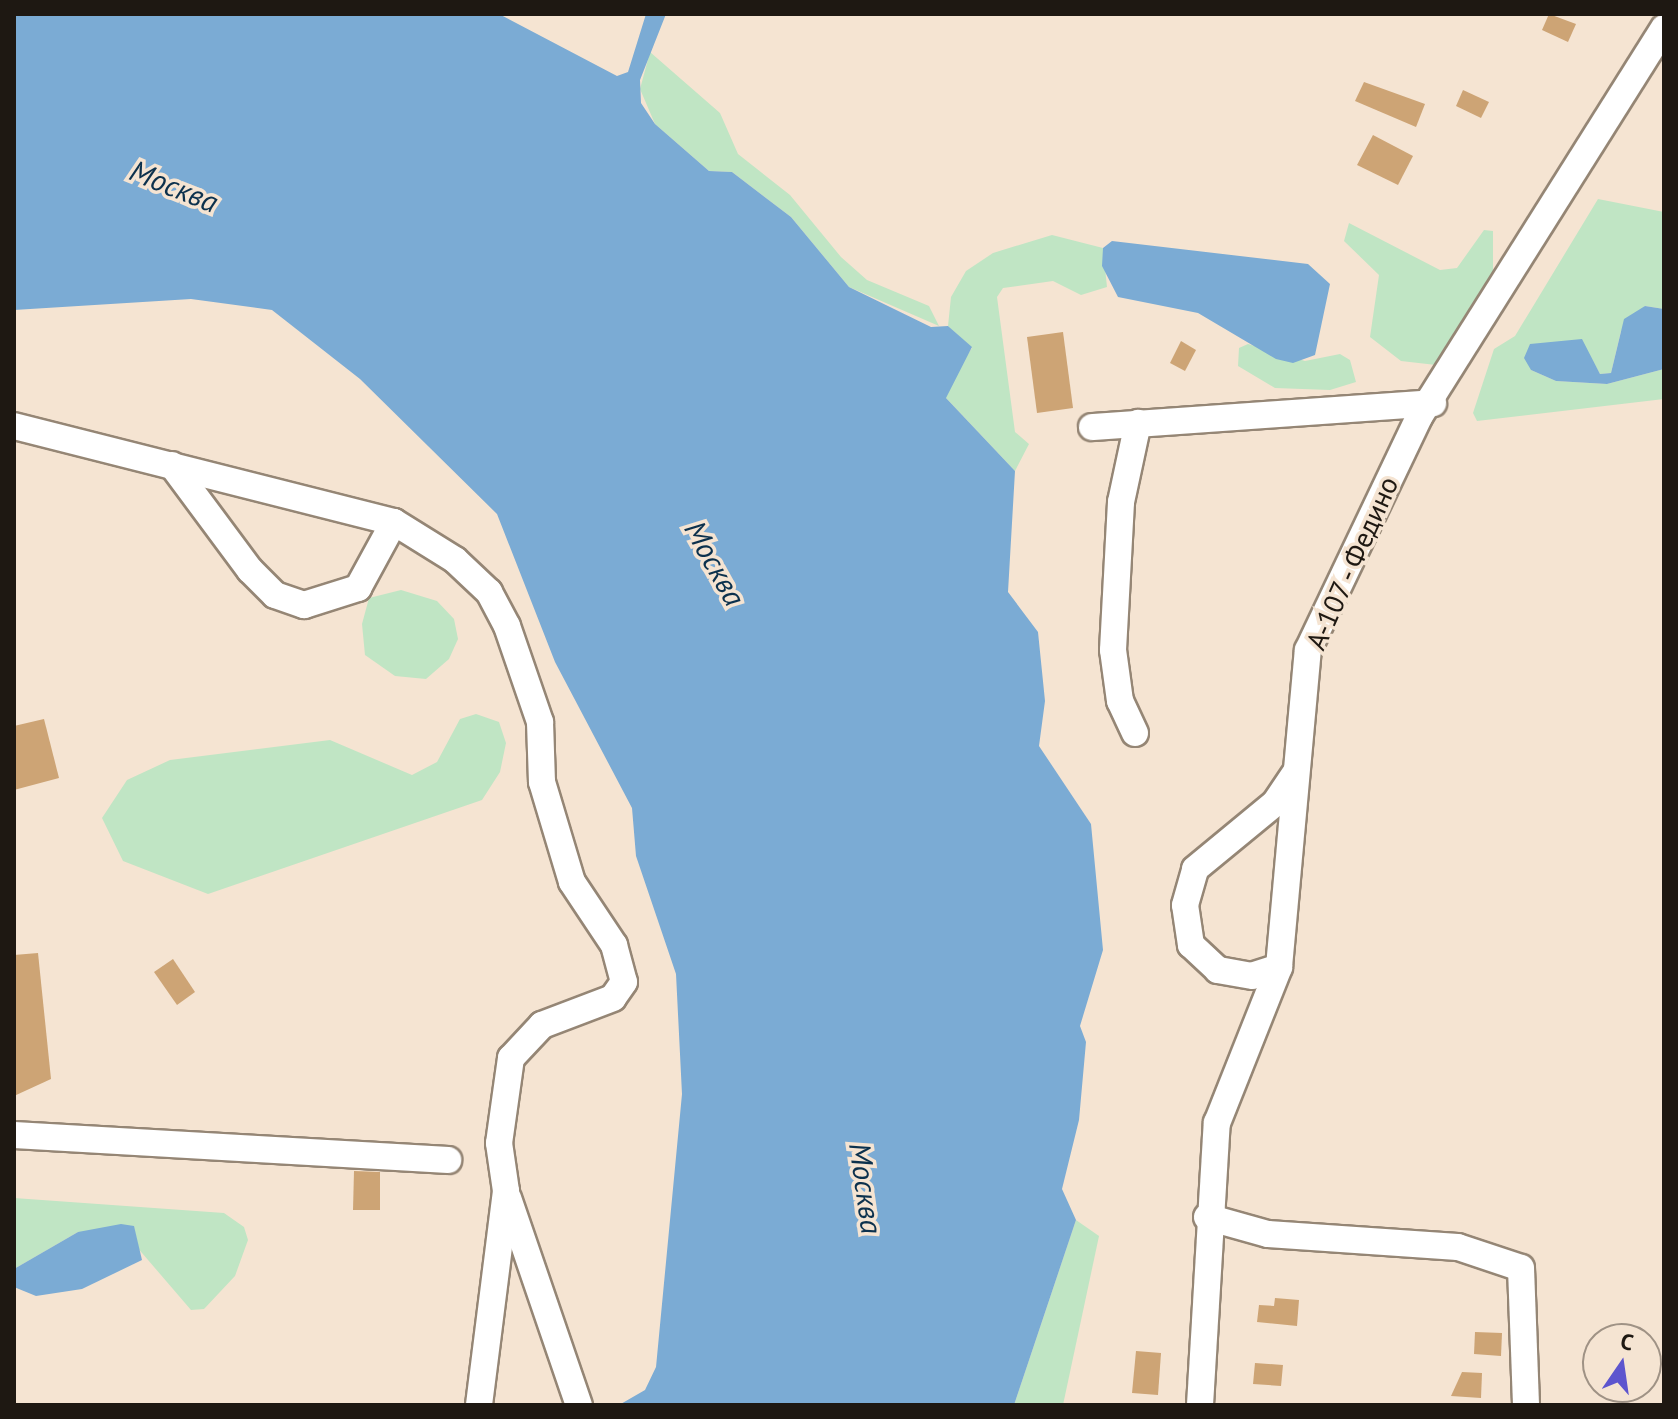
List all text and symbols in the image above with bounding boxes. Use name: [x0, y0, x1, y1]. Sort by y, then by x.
water label: Москва: [125, 152, 223, 220]
street label: А-107 - Федино: [1298, 468, 1406, 658]
water label: Москва: [677, 514, 753, 612]
water label: Москва: [842, 1140, 890, 1236]
north arrow: [1582, 1323, 1662, 1403]
text: С: [1618, 1327, 1636, 1357]

